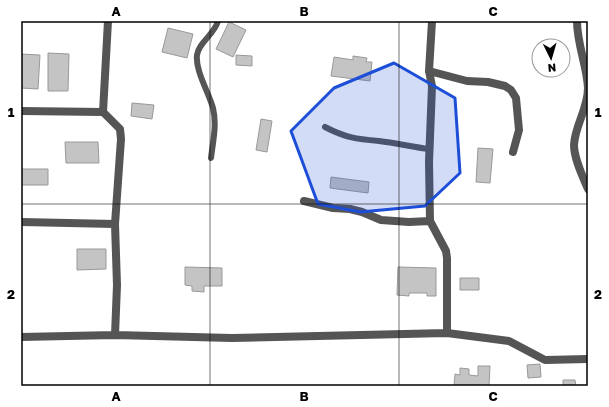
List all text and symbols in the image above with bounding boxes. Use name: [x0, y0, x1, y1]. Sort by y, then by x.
text: A: [111, 3, 121, 19]
text: B: [299, 3, 309, 19]
text: C: [488, 3, 498, 19]
north arrow: [531, 38, 571, 78]
text: N: [547, 62, 557, 75]
text: 1: [8, 104, 15, 120]
text: 1: [595, 104, 602, 120]
text: 2: [7, 286, 15, 302]
text: 2: [594, 286, 602, 302]
text: A: [111, 388, 121, 404]
text: B: [299, 388, 309, 404]
text: C: [488, 388, 498, 404]

